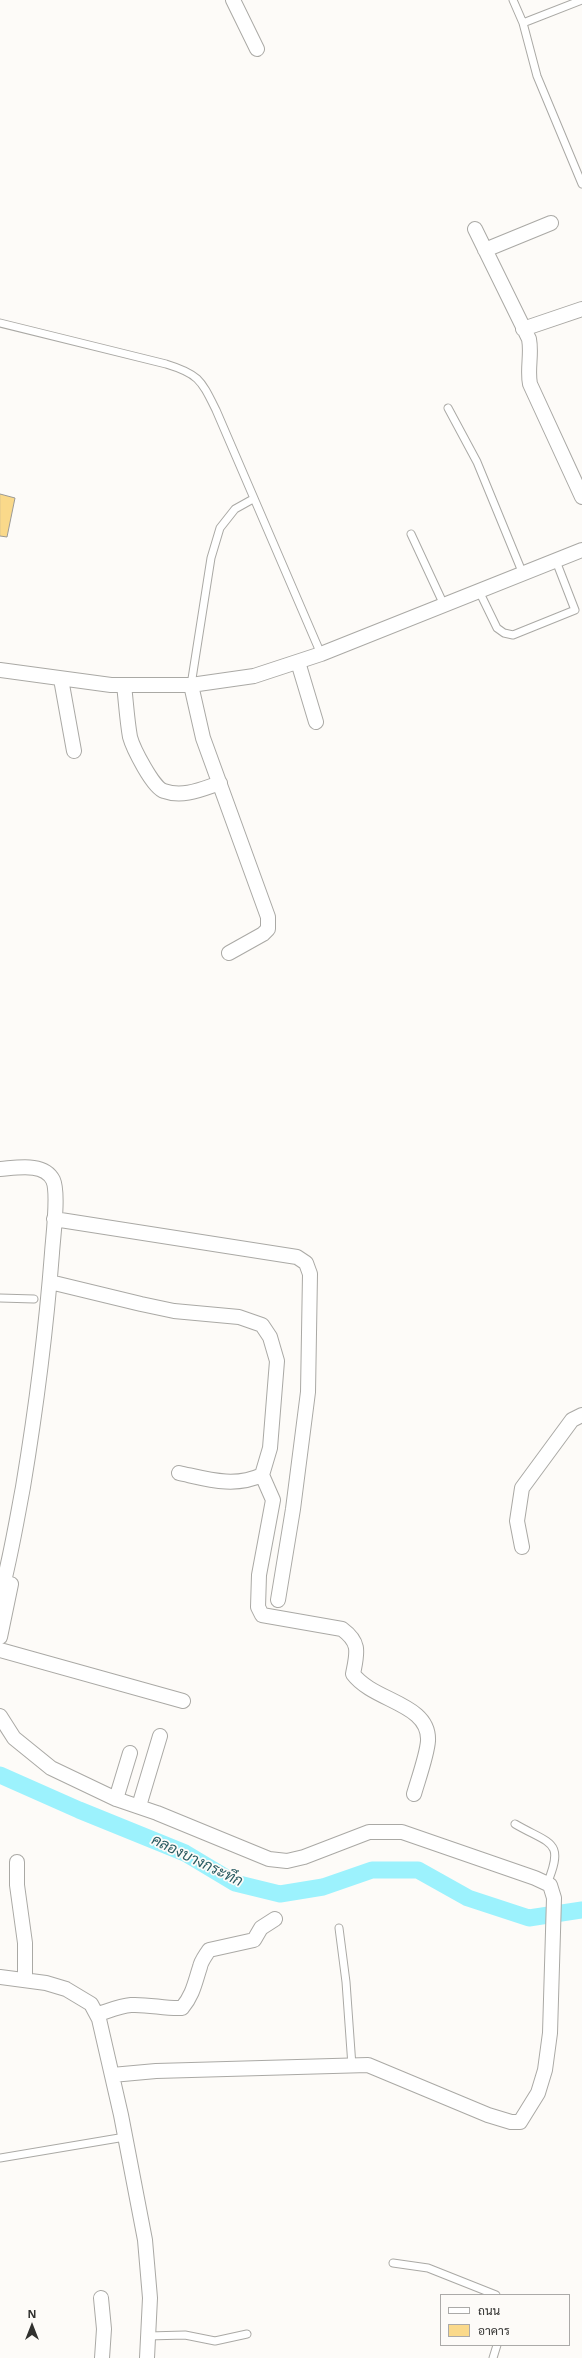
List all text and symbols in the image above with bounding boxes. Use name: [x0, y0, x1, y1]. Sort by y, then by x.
water label: คลองบางกระทึก: [148, 1831, 246, 1891]
legend: [440, 2294, 570, 2346]
text: ถนน: [478, 2302, 500, 2319]
north arrow: [12, 2306, 52, 2346]
text: N: [28, 2306, 36, 2321]
text: อาคาร: [478, 2322, 510, 2339]

